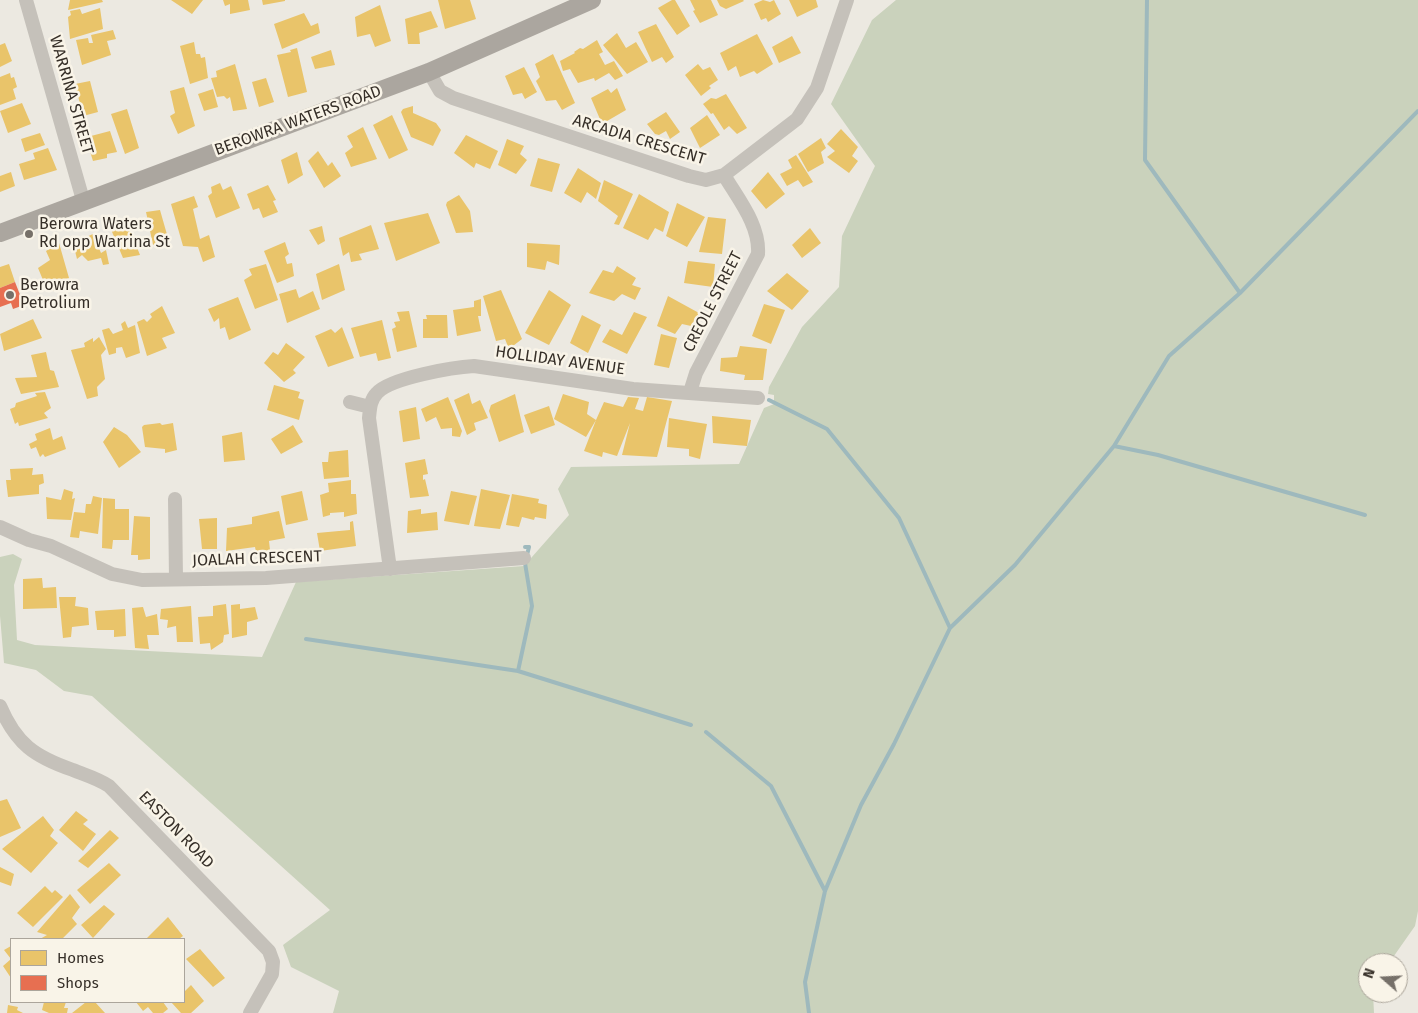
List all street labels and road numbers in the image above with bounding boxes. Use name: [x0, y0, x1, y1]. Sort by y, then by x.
street label: WARRINA STREET: [45, 33, 97, 157]
street label: BEROWRA WATERS ROAD: [212, 82, 384, 160]
street label: ARCADIA CRESCENT: [570, 111, 708, 169]
street label: CREOLE STREET: [679, 248, 747, 356]
street label: HOLLIDAY AVENUE: [494, 342, 626, 380]
street label: JOALAH CRESCENT: [192, 547, 322, 571]
street label: EASTON ROAD: [134, 787, 218, 873]

